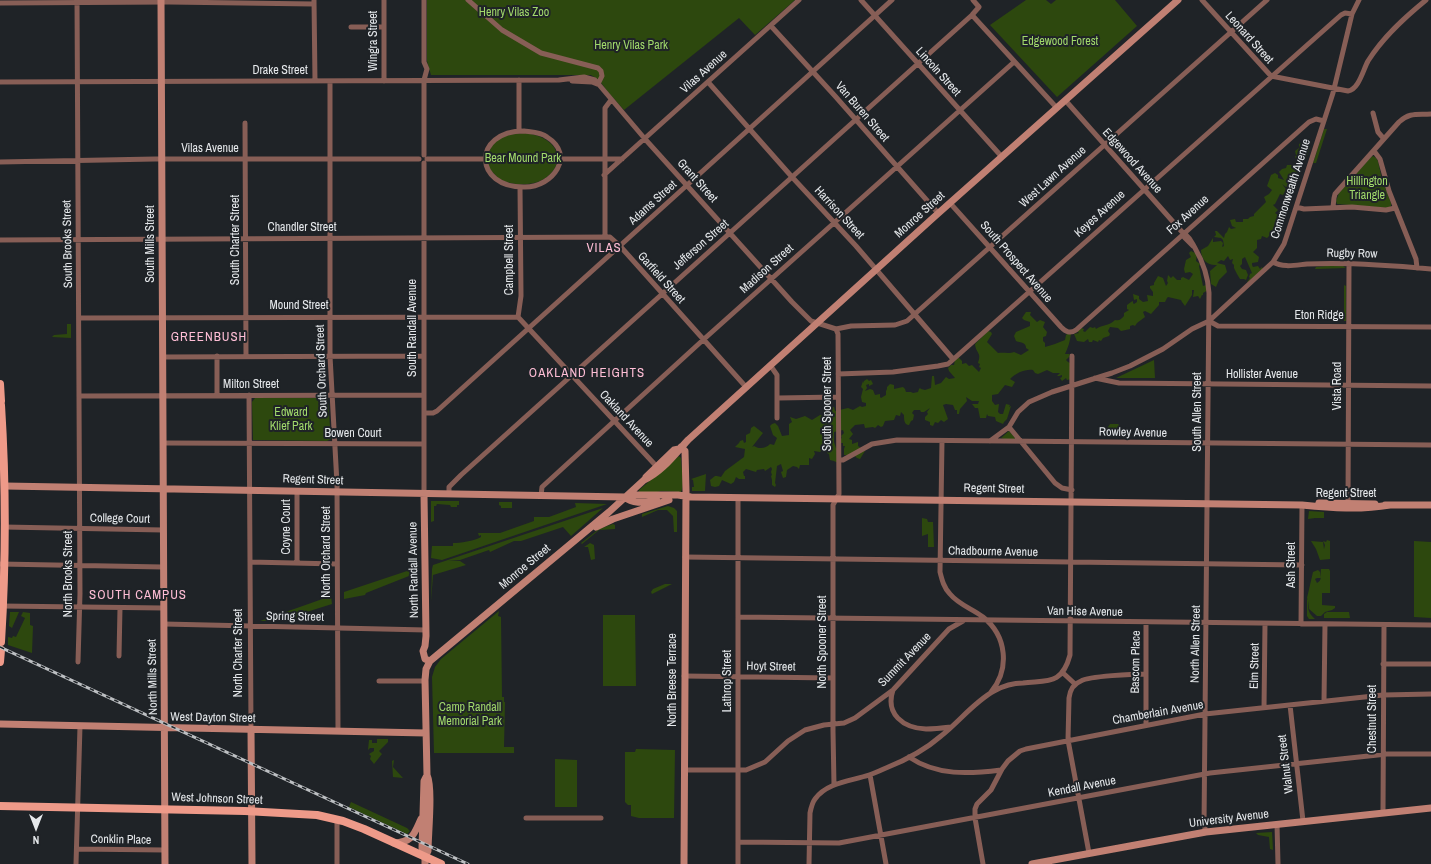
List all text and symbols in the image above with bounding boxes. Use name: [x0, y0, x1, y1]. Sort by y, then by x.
park label: Henry Vilas Zoo: [479, 6, 549, 20]
street label: Leonard Street: [1222, 9, 1276, 67]
street label: Wingra Street: [367, 11, 381, 71]
park label: Edgewood Forest: [1022, 35, 1098, 49]
park label: Henry Vilas Park: [594, 39, 668, 53]
street label: Lincoln Street: [912, 45, 964, 99]
street label: Vilas Avenue: [678, 47, 730, 97]
street label: Drake Street: [252, 64, 308, 78]
street label: Van Buren Street: [832, 79, 892, 145]
street label: Edgewood Avenue: [1099, 126, 1165, 196]
street label: Commonwealth Avenue: [1268, 137, 1314, 241]
street label: Vilas Avenue: [181, 142, 239, 156]
street label: West Lawn Avenue: [1017, 143, 1089, 211]
park label: Bear Mound Park: [485, 152, 561, 166]
street label: Grant Street: [674, 156, 720, 206]
park label: Hillington Triangle: [1346, 175, 1388, 203]
street label: Adams Street: [626, 178, 680, 228]
street label: Harrison Street: [811, 184, 867, 242]
street label: Keyes Avenue: [1072, 187, 1128, 241]
street label: Monroe Street: [892, 189, 948, 241]
street label: Fox Avenue: [1164, 192, 1212, 238]
street label: South Charter Street: [229, 195, 243, 285]
street label: South Brooks Street: [60, 200, 76, 288]
street label: South Mills Street: [144, 205, 158, 283]
street label: Jefferson Street: [670, 217, 732, 273]
street label: South Prospect Avenue: [977, 218, 1055, 306]
street label: Chandler Street: [268, 221, 336, 235]
street label: Campbell Street: [503, 225, 517, 295]
district label: VILAS: [586, 241, 622, 257]
street label: Madison Street: [737, 241, 797, 297]
street label: Rugby Row: [1326, 246, 1378, 262]
street label: Garfield Street: [634, 249, 688, 307]
street label: South Randall Avenue: [406, 279, 420, 377]
street label: Mound Street: [269, 299, 329, 313]
street label: Eton Ridge: [1294, 309, 1344, 323]
street label: South Orchard Street: [313, 324, 331, 418]
district label: GREENBUSH: [171, 330, 247, 346]
street label: South Spooner Street: [821, 357, 835, 451]
street label: Vista Road: [1331, 362, 1345, 410]
district label: OAKLAND HEIGHTS: [529, 366, 645, 382]
street label: Hollister Avenue: [1226, 368, 1298, 382]
street label: South Allen Street: [1191, 372, 1205, 452]
street label: Milton Street: [223, 378, 279, 392]
street label: Oakland Avenue: [596, 388, 656, 450]
park label: Edward Klief Park: [270, 406, 312, 434]
street label: Rowley Avenue: [1099, 425, 1167, 441]
street label: Bowen Court: [325, 427, 381, 441]
street label: Regent Street: [282, 472, 344, 488]
street label: Regent Street: [964, 481, 1024, 497]
street label: Regent Street: [1316, 487, 1376, 501]
street label: Coyne Court: [280, 499, 294, 555]
street label: North Orchard Street: [320, 506, 334, 598]
street label: College Court: [90, 511, 150, 527]
street label: North Randall Avenue: [406, 522, 422, 618]
street label: North Brooks Street: [62, 531, 76, 617]
street label: Monroe Street: [496, 541, 554, 593]
street label: Ash Street: [1285, 542, 1299, 588]
street label: Chadbourne Avenue: [948, 544, 1038, 560]
district label: SOUTH CAMPUS: [89, 588, 187, 604]
street label: North Spooner Street: [816, 596, 830, 688]
street label: Van Hise Avenue: [1047, 604, 1123, 620]
street label: North Allen Street: [1188, 605, 1204, 683]
street label: North Charter Street: [232, 609, 246, 697]
street label: Spring Street: [266, 609, 324, 625]
street label: Summit Avenue: [876, 630, 934, 690]
street label: Bascom Place: [1128, 630, 1144, 694]
street label: North Breese Terrace: [666, 633, 680, 727]
street label: North Mills Street: [145, 639, 161, 715]
street label: Elm Street: [1247, 643, 1263, 689]
street label: Lathrop Street: [721, 650, 735, 712]
street label: Hoyt Street: [746, 659, 796, 675]
street label: Chestnut Street: [1366, 685, 1380, 753]
street label: Chamberlain Avenue: [1111, 698, 1205, 728]
park label: Camp Randall Memorial Park: [438, 701, 502, 729]
street label: West Dayton Street: [170, 710, 256, 726]
street label: Walnut Street: [1275, 734, 1297, 794]
street label: Kendall Avenue: [1047, 773, 1117, 801]
street label: West Johnson Street: [171, 790, 263, 808]
street label: University Avenue: [1188, 807, 1270, 831]
north arrow: [16, 808, 56, 848]
street label: Conklin Place: [91, 832, 151, 848]
text: N: [33, 833, 39, 847]

